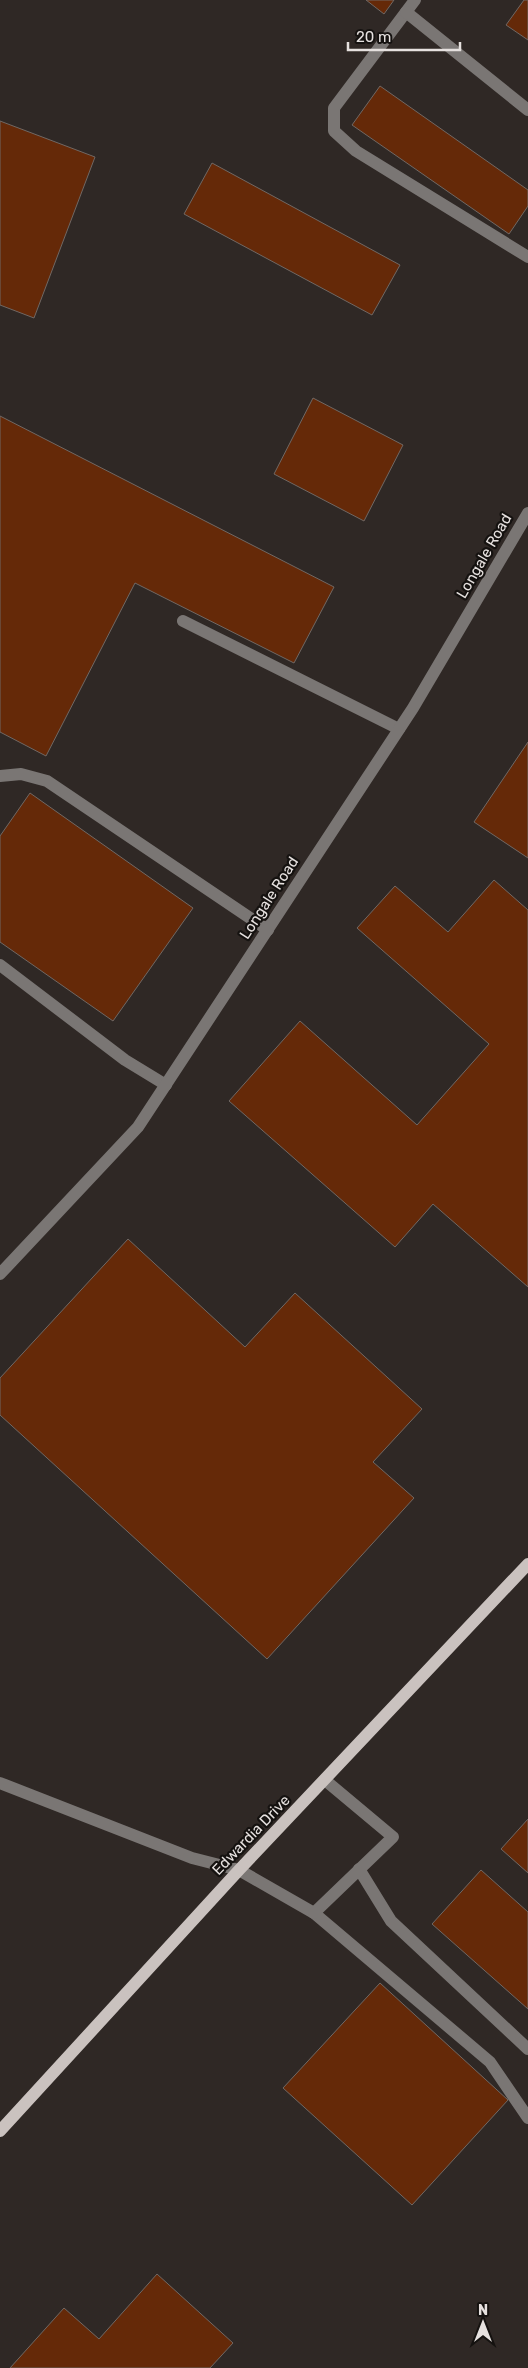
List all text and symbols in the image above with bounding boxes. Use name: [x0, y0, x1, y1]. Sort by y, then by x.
scale bar: [348, 20, 460, 52]
text: 20 m: [356, 28, 391, 46]
street label: Longale Road: [453, 511, 515, 601]
street label: Longale Road: [236, 853, 302, 943]
street label: Edwardia Drive: [208, 1791, 294, 1879]
north arrow: [458, 2298, 508, 2348]
text: N: [478, 2302, 488, 2319]

